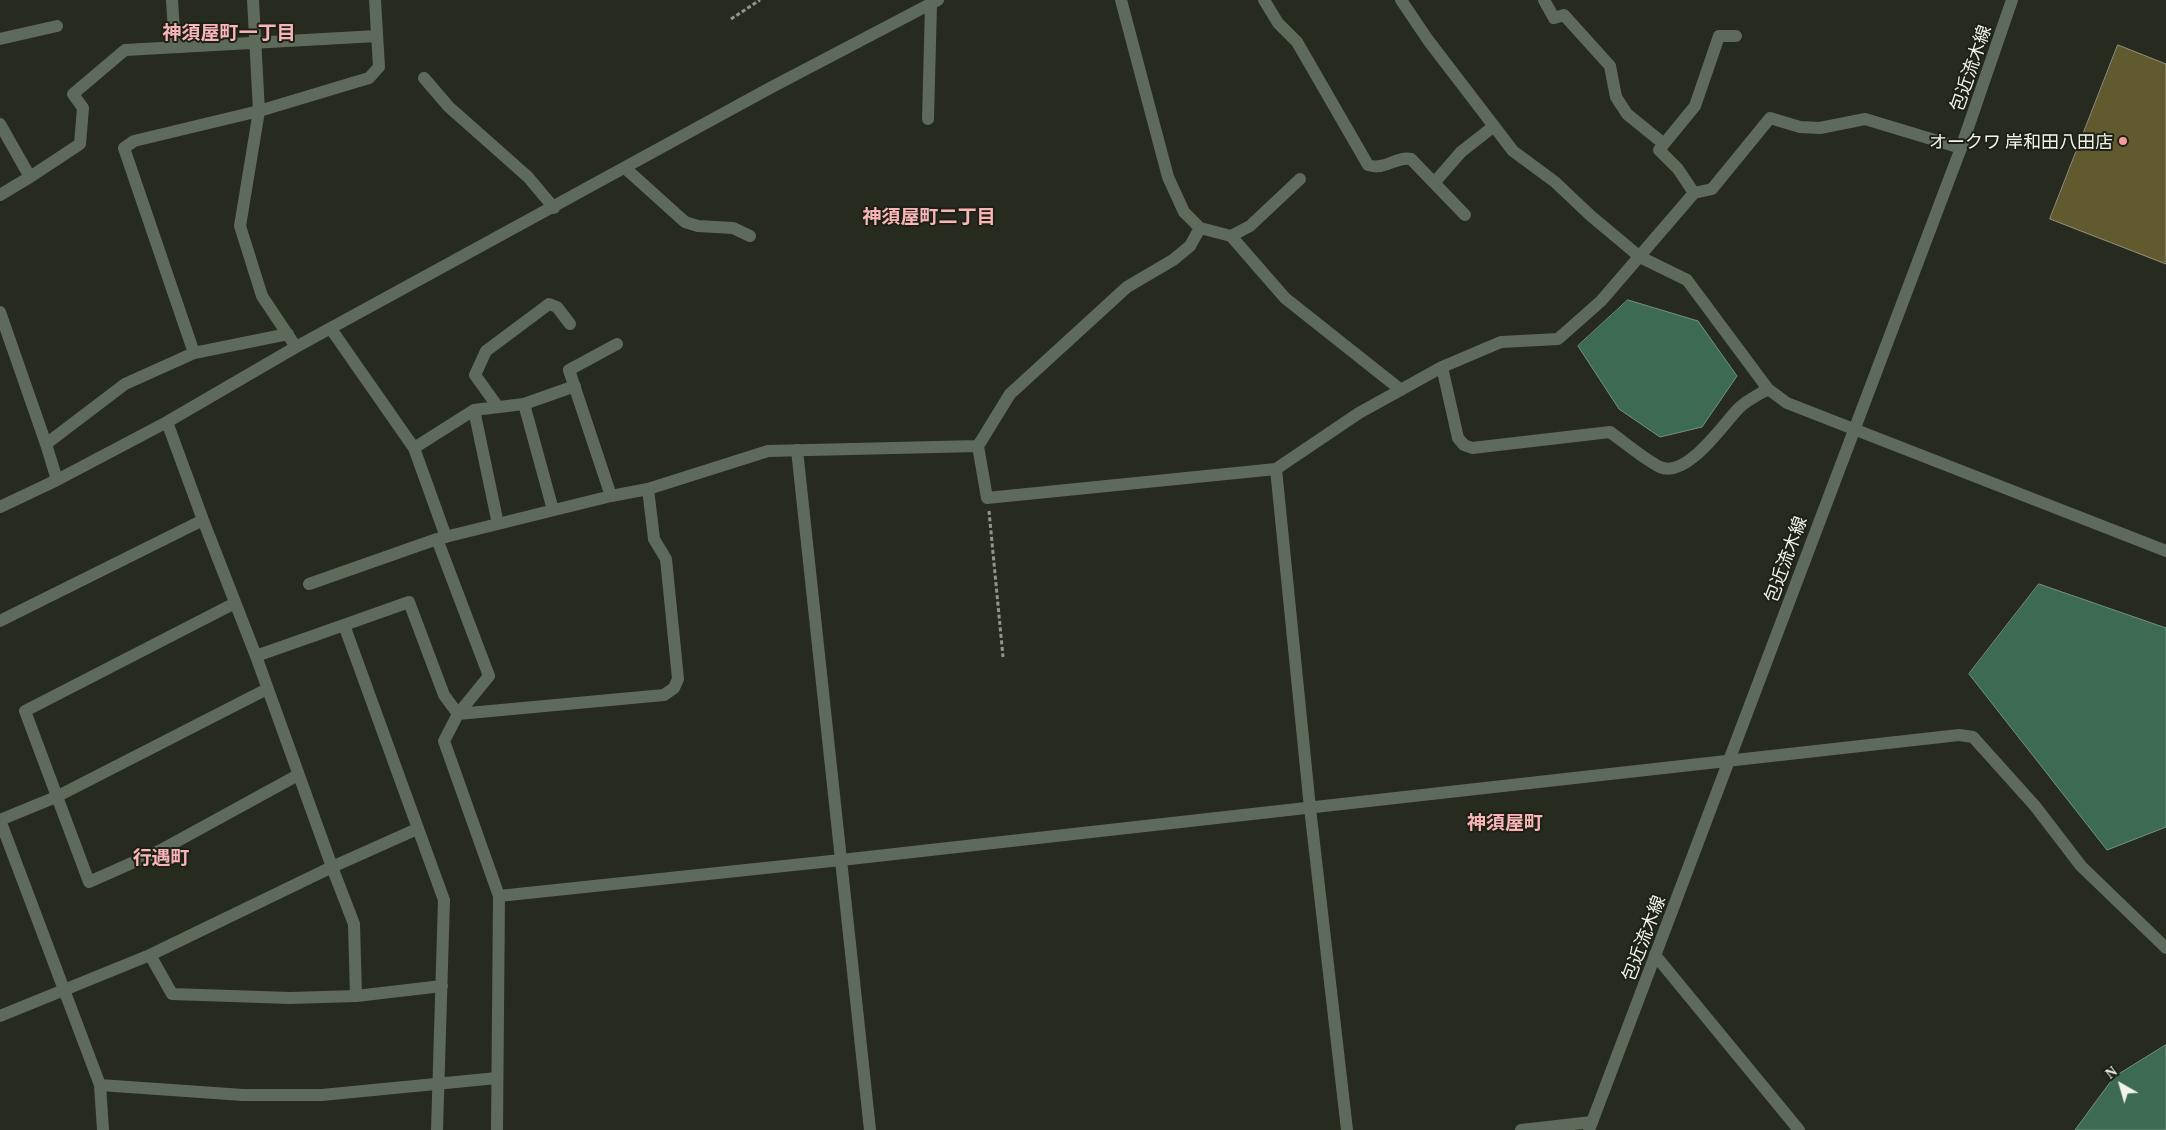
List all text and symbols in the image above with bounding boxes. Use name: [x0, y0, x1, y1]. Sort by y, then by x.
district label: 神須屋町一丁目: [163, 21, 295, 43]
street label: 包近流木線: [1945, 22, 1995, 114]
place label: オークワ 岸和田八田店: [1929, 130, 2113, 152]
marker: オークワ 岸和田八田店: [2117, 135, 2129, 147]
district label: 神須屋町二丁目: [863, 205, 995, 227]
street label: 包近流木線: [1759, 513, 1811, 605]
district label: 神須屋町: [1467, 811, 1543, 833]
district label: 行遇町: [133, 846, 189, 868]
street label: 包近流木線: [1617, 892, 1669, 984]
north arrow: [2096, 1060, 2146, 1110]
text: N: [2103, 1064, 2120, 1082]

